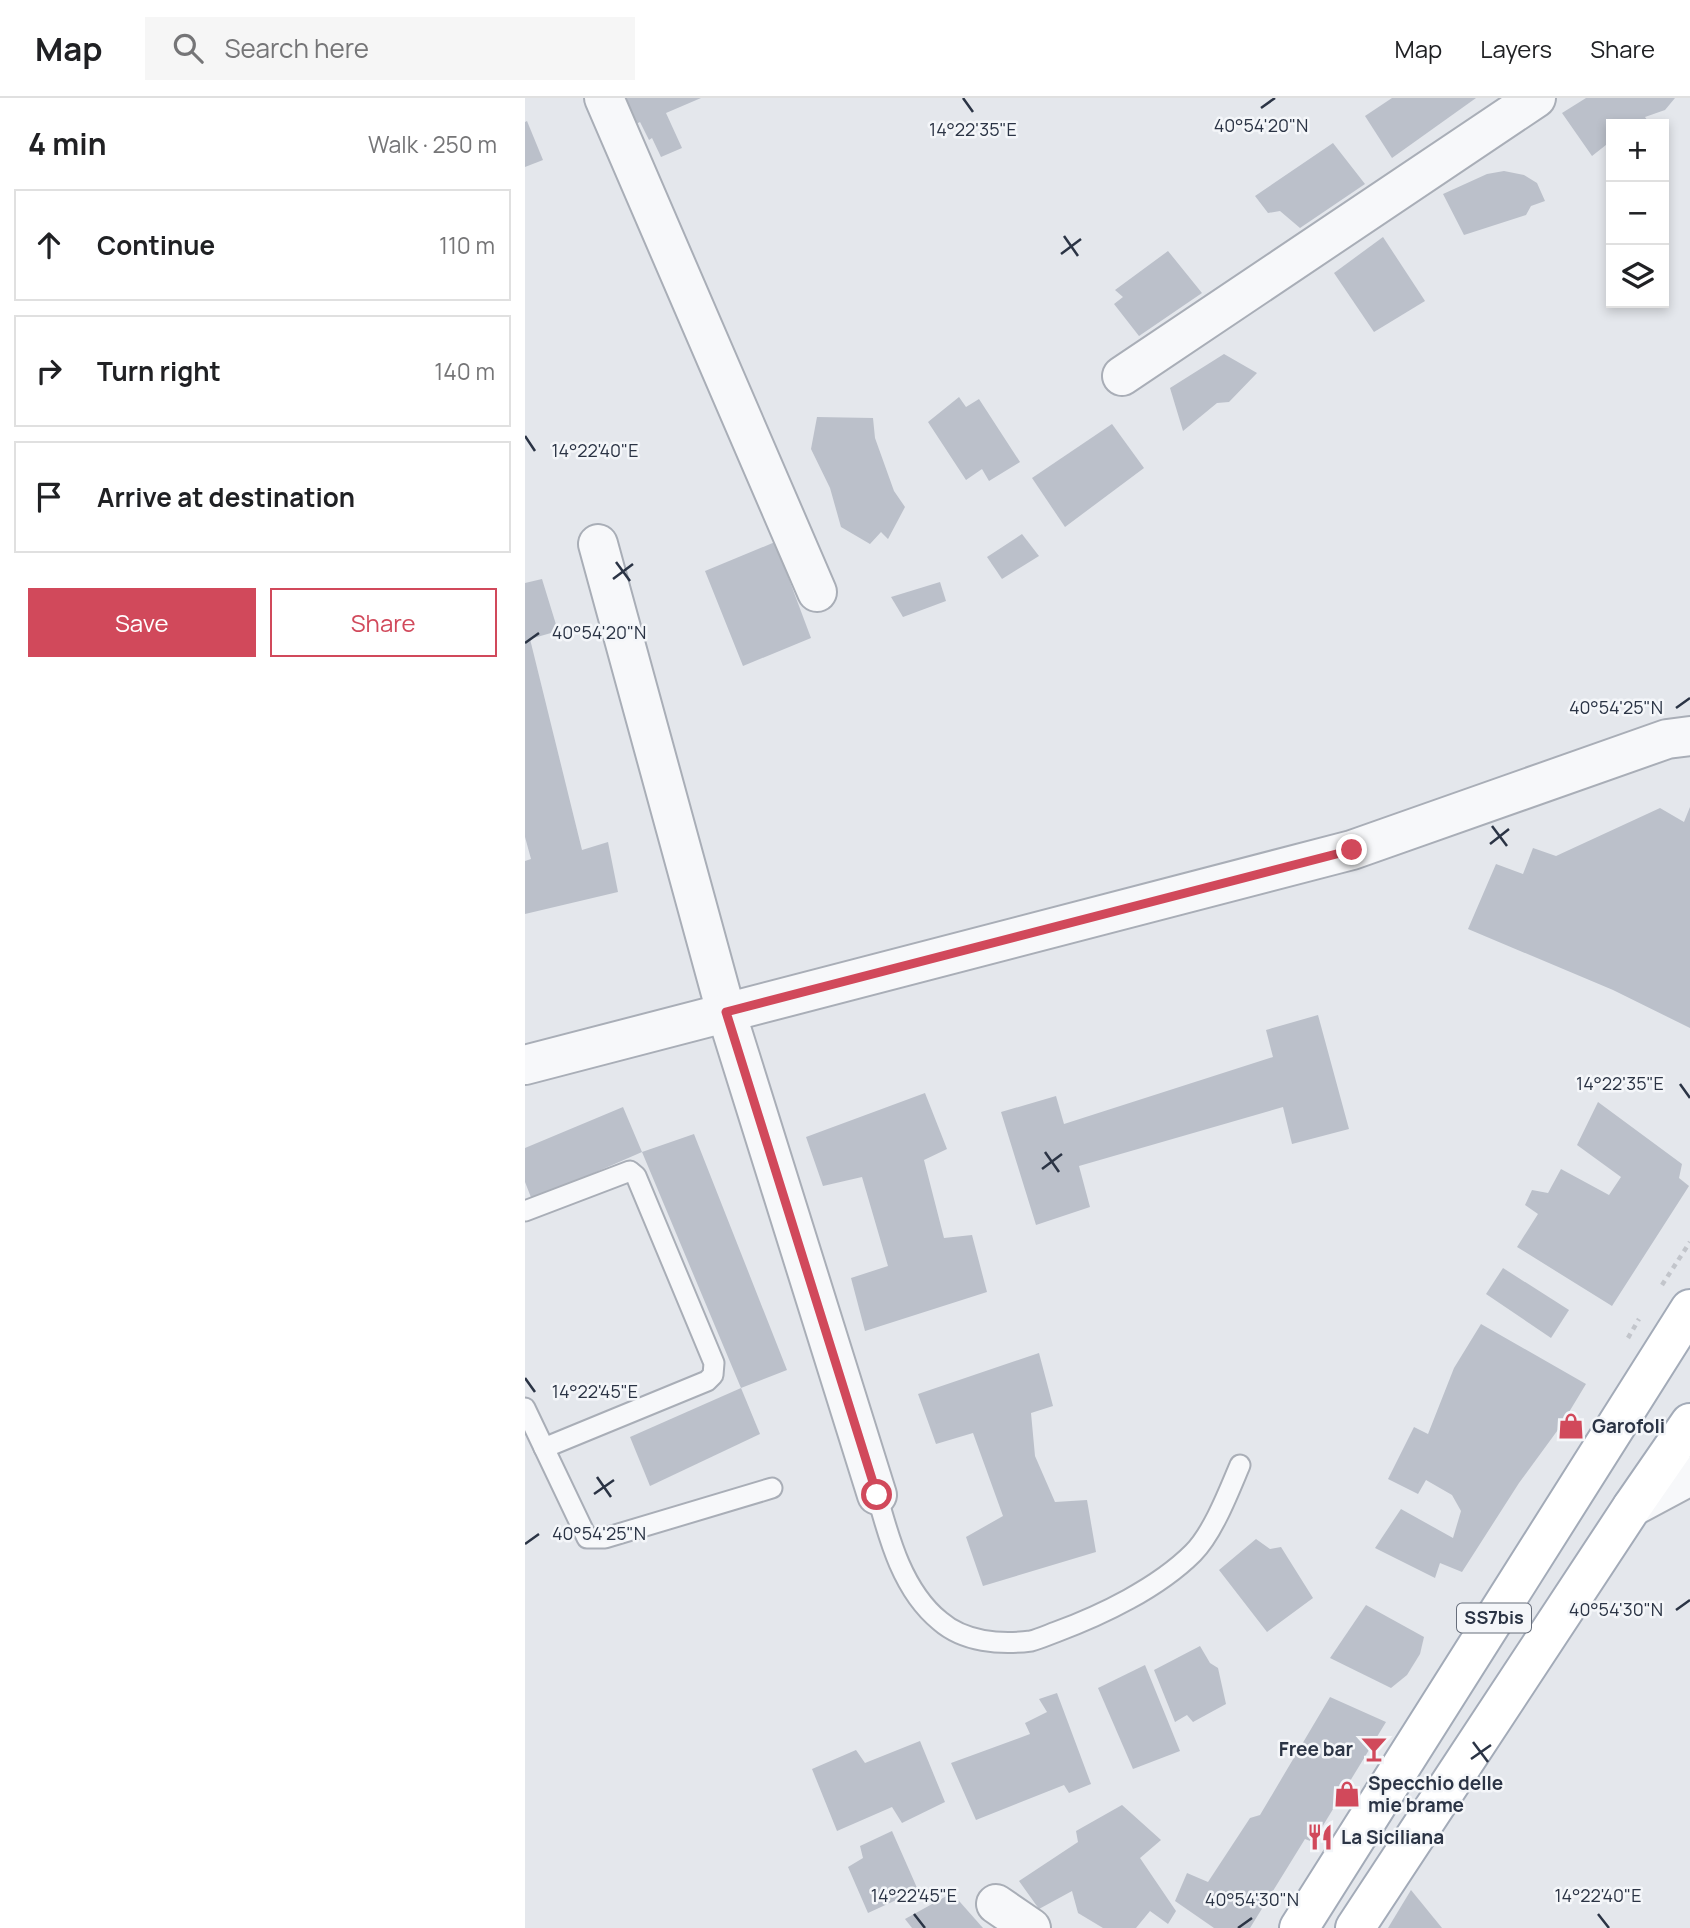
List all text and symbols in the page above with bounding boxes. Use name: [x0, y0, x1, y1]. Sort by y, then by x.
search box: [145, 17, 635, 80]
text: Map: [35, 26, 103, 71]
icon: search: [169, 29, 207, 67]
text: Search here: [225, 30, 369, 66]
text: Map: [1395, 32, 1442, 65]
text: Layers: [1480, 32, 1552, 65]
text: Share: [1590, 32, 1655, 65]
text: 40°54'20"N: [1214, 113, 1308, 137]
text: 14°22'35"E: [929, 117, 1017, 141]
map controls: [1606, 119, 1669, 308]
button: +: [1606, 119, 1669, 182]
text: 4 min: [28, 123, 106, 164]
text: Walk · 250 m: [368, 128, 497, 160]
button: −: [1606, 182, 1669, 245]
icon: ahead: [30, 226, 68, 264]
text: Continue: [97, 227, 215, 263]
text: 110 m: [439, 229, 495, 261]
button: layers: [1606, 245, 1669, 308]
icon: right: [30, 352, 68, 390]
text: Turn right: [97, 353, 221, 389]
text: 140 m: [434, 355, 495, 387]
text: 14°22'40"E: [552, 438, 638, 462]
icon: arrive: [30, 478, 68, 516]
text: Arrive at destination: [97, 479, 355, 515]
button: Save: [28, 588, 256, 657]
button: Share: [270, 588, 497, 657]
text: 40°54'20"N: [552, 620, 646, 644]
text: 40°54'25"N: [1569, 695, 1663, 719]
route end: [1336, 834, 1367, 865]
text: 14°22'35"E: [1576, 1071, 1664, 1095]
text: 14°22'45"E: [552, 1379, 638, 1403]
shop icon: Garofoli: [1556, 1411, 1586, 1441]
place label: Garofoli: [1592, 1413, 1665, 1439]
route start: [861, 1479, 892, 1510]
text: 40°54'25"N: [552, 1521, 646, 1545]
text: 40°54'30"N: [1569, 1597, 1663, 1621]
road number: SS7bis: [1457, 1604, 1531, 1632]
bar icon: Free bar: [1359, 1734, 1389, 1764]
place label: Free bar: [1279, 1736, 1353, 1762]
place label: Specchio delle mie brame: [1368, 1770, 1503, 1818]
shop icon: Specchio delle mie brame: [1332, 1779, 1362, 1809]
restaurant icon: La Siciliana: [1305, 1822, 1335, 1852]
place label: La Siciliana: [1341, 1824, 1444, 1850]
text: 14°22'45"E: [871, 1883, 957, 1907]
text: 14°22'40"E: [1555, 1883, 1641, 1907]
text: 40°54'30"N: [1205, 1887, 1299, 1911]

